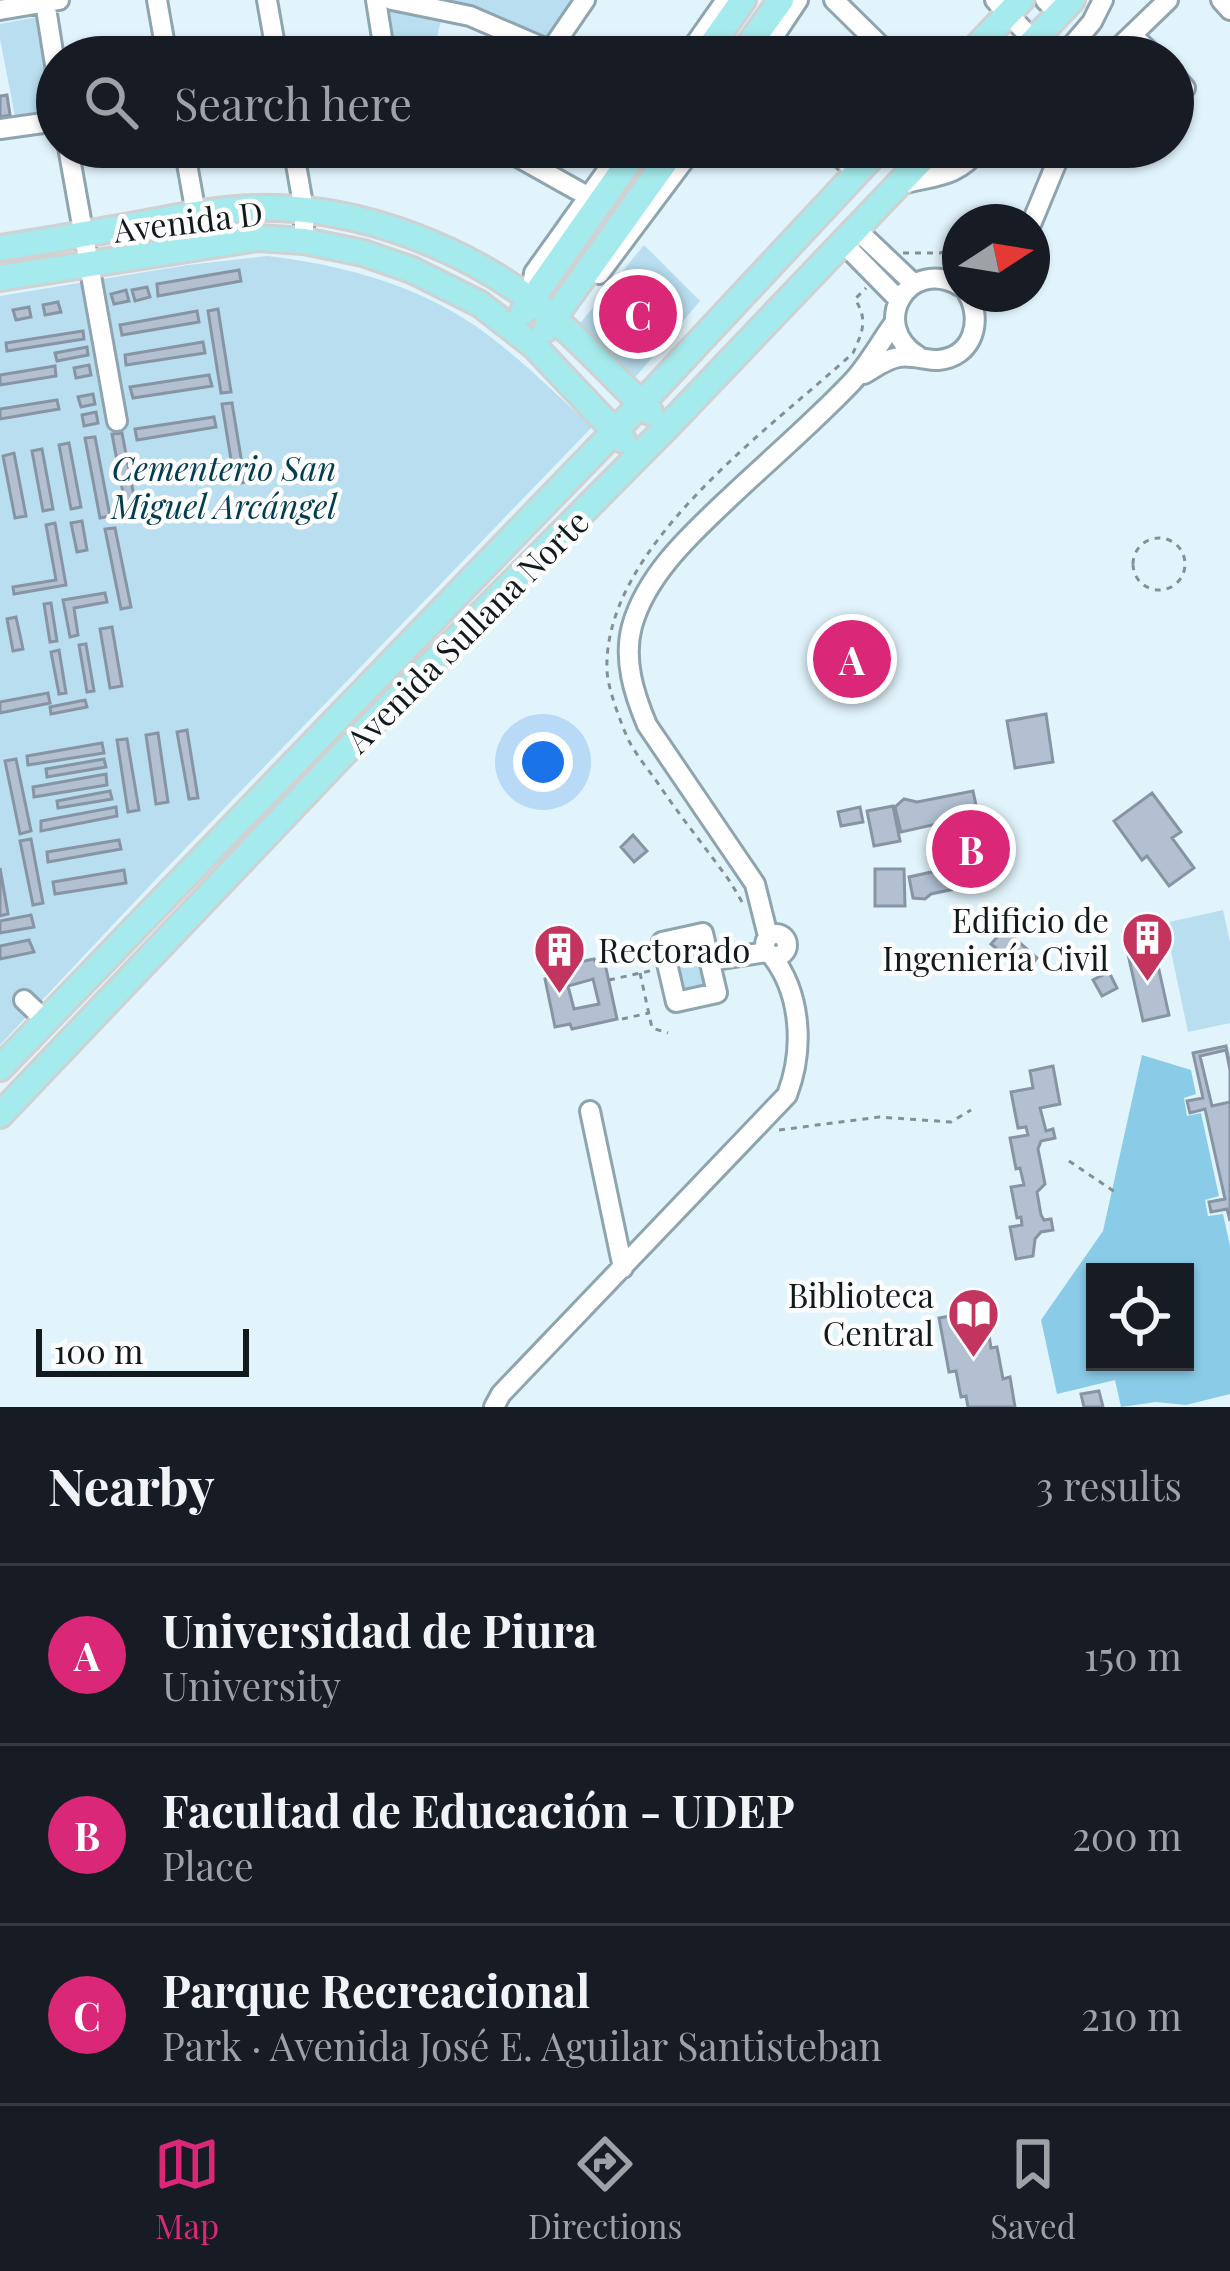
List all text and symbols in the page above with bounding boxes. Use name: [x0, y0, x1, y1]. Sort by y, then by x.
search box: [36, 36, 1194, 168]
icon: search: [78, 69, 144, 135]
text: Search here: [174, 72, 412, 132]
street label: Avenida D: [110, 189, 265, 251]
north arrow: [942, 204, 1050, 312]
pin: C: [599, 269, 677, 359]
park label: Cementerio San Miguel Arcángel: [109, 445, 338, 527]
street label: Avenida Sullana Norte: [334, 499, 597, 762]
pin: A: [813, 614, 891, 704]
your location: [513, 732, 573, 792]
pin: B: [932, 804, 1010, 894]
place label: Edificio de Ingeniería Civil: [882, 897, 1109, 979]
building icon: Edificio de Ingeniería Civil: [1120, 910, 1176, 984]
building icon: Rectorado: [531, 921, 587, 995]
place label: Rectorado: [598, 927, 750, 971]
map controls: [1086, 1263, 1194, 1371]
button: locate: [1086, 1263, 1194, 1371]
place label: Biblioteca Central: [788, 1272, 935, 1354]
library icon: Biblioteca Central: [945, 1285, 1001, 1359]
scale bar: [36, 1323, 249, 1376]
text: 100 m: [54, 1328, 143, 1372]
text: Nearby: [48, 1451, 214, 1519]
text: 3 results: [1036, 1459, 1182, 1511]
text: Universidad de Piura: [162, 1599, 597, 1659]
text: A: [74, 1629, 100, 1681]
text: 150 m: [1084, 1629, 1182, 1681]
text: University: [162, 1659, 341, 1711]
text: Facultad de Educación - UDEP: [162, 1779, 795, 1839]
text: B: [74, 1809, 100, 1861]
text: 200 m: [1072, 1809, 1182, 1861]
text: Place: [162, 1839, 254, 1891]
text: Parque Recreacional: [162, 1959, 590, 2019]
text: C: [73, 1989, 101, 2041]
text: 210 m: [1081, 1989, 1182, 2041]
text: Park · Avenida José E. Aguilar Santisteban: [162, 2019, 882, 2071]
tab: Map: [154, 2131, 220, 2247]
tab: Directions: [528, 2131, 682, 2247]
tab: Saved: [990, 2131, 1076, 2247]

